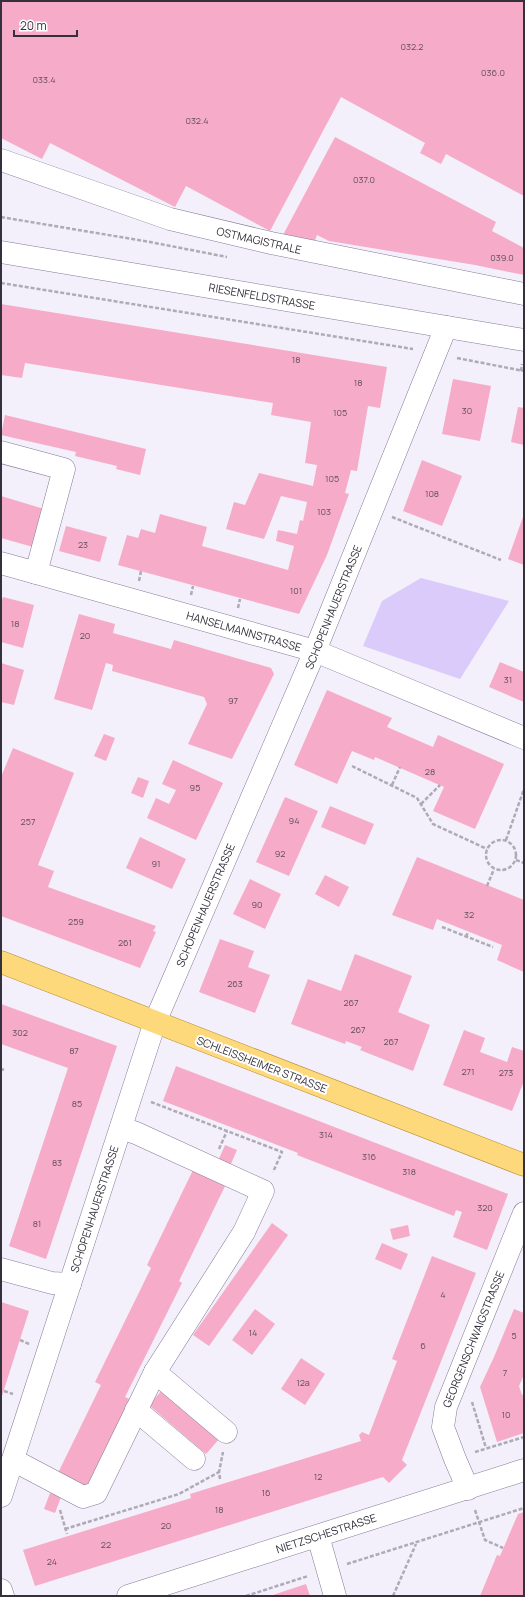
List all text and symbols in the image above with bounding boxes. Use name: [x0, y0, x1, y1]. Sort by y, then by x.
scale bar: [14, 12, 77, 38]
text: 20 m: [20, 17, 47, 34]
house number: 032.2: [400, 40, 424, 53]
house number: 036.0: [481, 66, 505, 79]
house number: 033.4: [32, 73, 56, 86]
house number: 032.4: [185, 114, 209, 127]
house number: 037.0: [353, 173, 375, 186]
street label: OSTMAGISTRALE: [215, 223, 303, 257]
house number: 039.0: [490, 251, 514, 264]
street label: RIESENFELDSTRASSE: [208, 279, 316, 313]
house number: 18: [292, 353, 300, 366]
house number: 18: [354, 376, 362, 389]
house number: 30: [462, 404, 472, 417]
house number: 105: [333, 406, 347, 419]
house number: 105: [325, 472, 339, 485]
house number: 108: [425, 487, 439, 500]
house number: 103: [317, 505, 331, 518]
house number: 23: [78, 538, 88, 551]
street label: SCHOPENHAUERSTRASSE: [301, 543, 365, 671]
house number: 101: [290, 584, 302, 597]
street label: HANSELMANNSTRASSE: [185, 607, 303, 655]
house number: 18: [11, 617, 19, 630]
house number: 20: [80, 629, 90, 642]
house number: 31: [504, 673, 512, 686]
house number: 97: [228, 694, 238, 707]
house number: 28: [425, 765, 435, 778]
house number: 95: [190, 781, 200, 794]
house number: 94: [289, 814, 299, 827]
house number: 257: [21, 815, 36, 828]
street label: SCHOPENHAUERSTRASSE: [172, 841, 238, 969]
house number: 92: [275, 847, 285, 860]
house number: 91: [151, 857, 161, 870]
house number: 90: [251, 898, 263, 911]
house number: 32: [464, 908, 474, 921]
house number: 259: [68, 915, 84, 928]
house number: 261: [118, 936, 132, 949]
house number: 263: [227, 977, 243, 990]
house number: 267: [343, 996, 359, 1009]
house number: 267: [350, 1023, 366, 1036]
house number: 302: [12, 1026, 28, 1039]
street label: SCHLEISSHEIMER STRASSE: [195, 1032, 329, 1096]
house number: 267: [383, 1035, 399, 1048]
house number: 87: [69, 1044, 79, 1057]
house number: 271: [461, 1065, 475, 1078]
house number: 273: [499, 1066, 513, 1079]
house number: 85: [72, 1097, 82, 1110]
house number: 314: [319, 1128, 333, 1141]
street label: SCHOPENHAUERSTRASSE: [66, 1144, 122, 1274]
house number: 316: [362, 1150, 376, 1163]
house number: 83: [52, 1156, 62, 1169]
house number: 318: [402, 1165, 416, 1178]
house number: 320: [477, 1201, 493, 1214]
house number: 81: [33, 1217, 41, 1230]
street label: GEORGENSCHWAIGSTRASSE: [439, 1268, 507, 1410]
house number: 4: [440, 1288, 446, 1301]
house number: 14: [249, 1326, 257, 1339]
house number: 5: [511, 1329, 517, 1342]
house number: 6: [420, 1339, 426, 1352]
house number: 7: [503, 1366, 508, 1379]
house number: 12a: [296, 1376, 310, 1389]
house number: 10: [502, 1408, 511, 1421]
house number: 12: [314, 1470, 322, 1483]
house number: 16: [261, 1486, 271, 1499]
house number: 18: [215, 1503, 223, 1516]
street label: NIETZSCHESTRASSE: [274, 1510, 378, 1556]
house number: 20: [161, 1519, 171, 1532]
house number: 22: [101, 1538, 111, 1551]
house number: 24: [47, 1555, 57, 1568]

